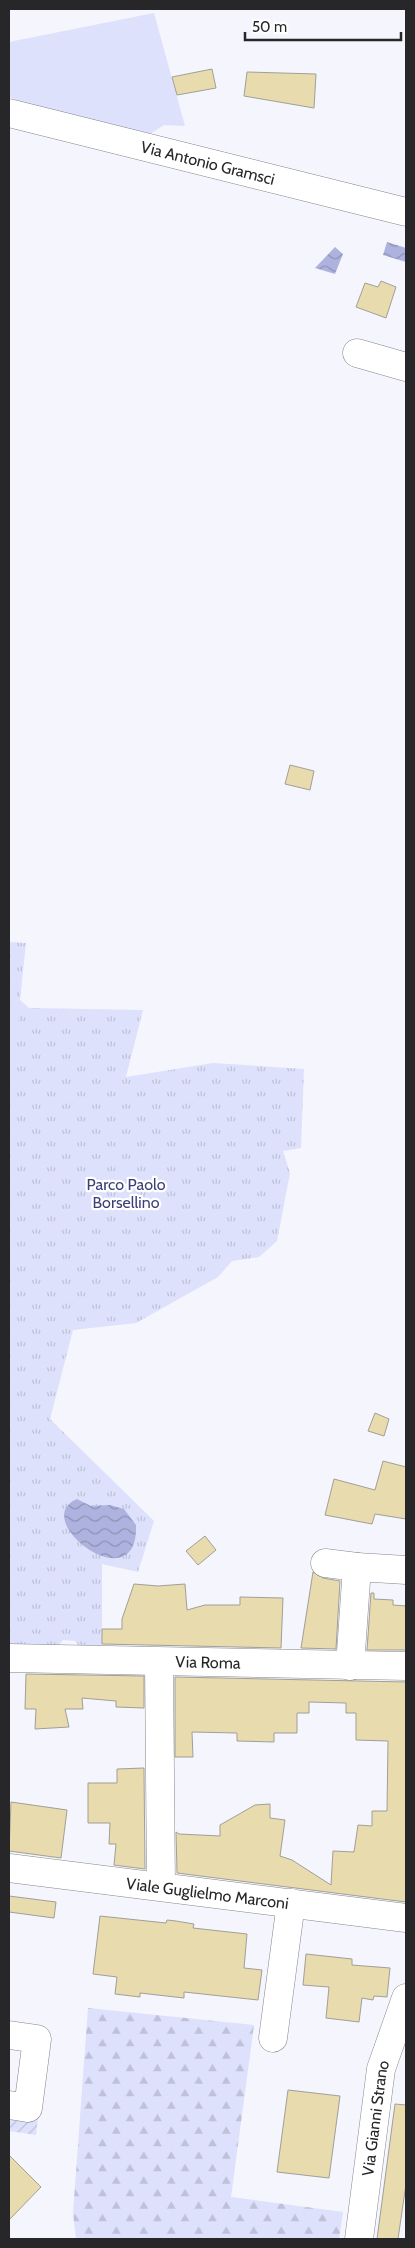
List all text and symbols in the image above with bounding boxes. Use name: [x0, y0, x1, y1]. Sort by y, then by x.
scale bar: [245, 10, 401, 42]
text: 50 m: [252, 18, 287, 36]
street label: Via Antonio Gramsci: [139, 137, 277, 188]
park label: Parco Paolo Borsellino: [87, 1175, 166, 1212]
street label: Via Roma: [175, 1652, 241, 1672]
street label: Viale Guglielmo Marconi: [125, 1873, 290, 1913]
street label: Via Gianni Strano: [358, 2057, 393, 2177]

